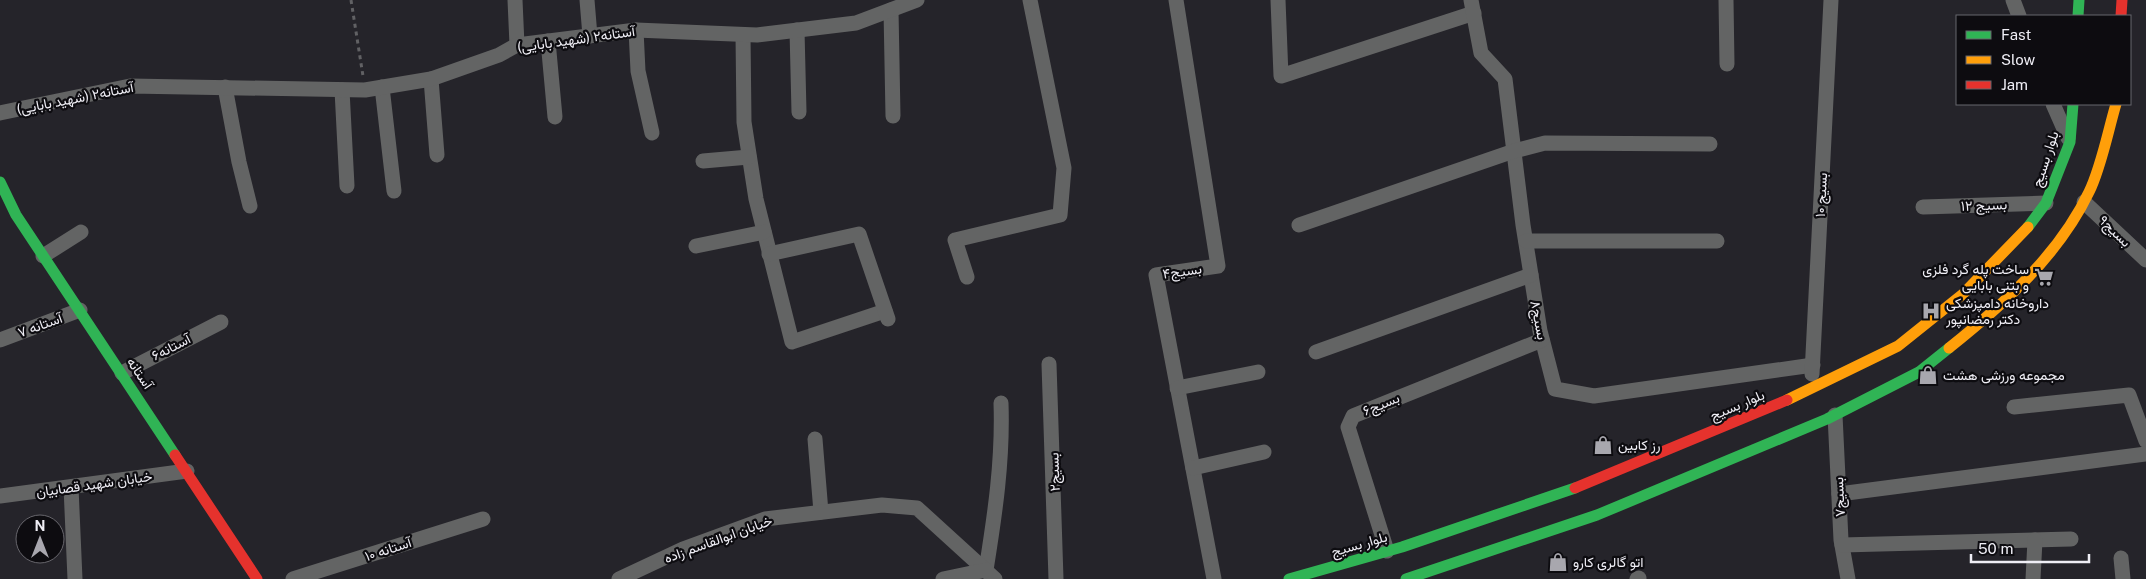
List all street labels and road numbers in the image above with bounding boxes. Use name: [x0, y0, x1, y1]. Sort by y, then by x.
street label: آستانه۲ (شهید بابایی): [516, 23, 638, 56]
street label: آستانه۲ (شهید بابایی): [15, 78, 137, 118]
street label: بلوار بسیج: [2028, 129, 2064, 190]
street label: بسیج ۱۰: [1812, 172, 1833, 218]
street label: بسیج ۱۲: [1961, 196, 2007, 217]
street label: بسیج۹: [2094, 212, 2134, 252]
street label: بسیج۴: [1161, 260, 1203, 285]
street label: بسیج۸: [1524, 299, 1551, 342]
street label: آستانه ۷: [16, 309, 66, 340]
street label: آستانه۶: [149, 330, 195, 364]
street label: آستانه: [124, 354, 157, 393]
street label: بلوار بسیج: [1707, 386, 1768, 426]
street label: بسیج۶: [1360, 389, 1403, 421]
street label: بسیج۲: [1045, 452, 1066, 492]
street label: خیابان شهید قصابیان: [35, 468, 153, 501]
street label: بسیج۷: [1830, 477, 1851, 517]
street label: خیابان ابوالقاسم زاده: [662, 512, 775, 567]
street label: بلوار بسیج: [1329, 528, 1390, 563]
street label: آستانه ۱۰: [363, 533, 415, 564]

